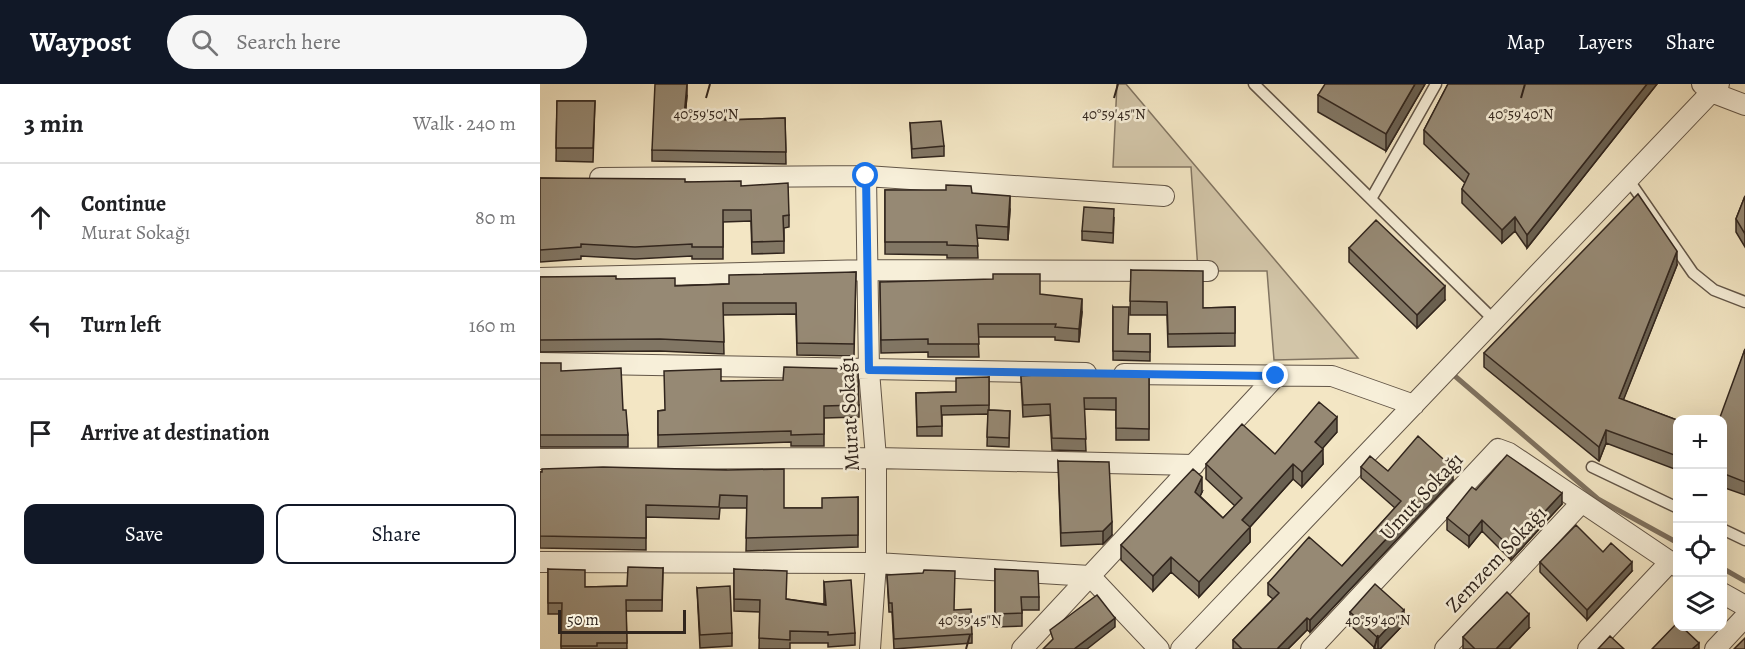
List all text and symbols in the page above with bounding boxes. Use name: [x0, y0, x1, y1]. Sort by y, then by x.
search box: [167, 15, 587, 69]
text: Waypost: [30, 23, 131, 61]
icon: search: [188, 26, 221, 59]
text: Search here: [236, 27, 341, 57]
text: Map: [1506, 28, 1545, 56]
text: Layers: [1578, 28, 1633, 56]
text: Share: [1666, 28, 1715, 56]
text: 40°59'50"N: [674, 104, 739, 124]
text: 40°59'45"N: [1082, 104, 1146, 124]
text: 40°59'40"N: [1488, 104, 1554, 124]
text: 3 min: [24, 106, 84, 141]
text: Walk · 240 m: [413, 110, 516, 137]
route start: [852, 162, 878, 188]
text: Continue: [81, 189, 166, 219]
icon: ahead: [24, 201, 57, 234]
text: 80 m: [475, 204, 516, 231]
text: Murat Sokağı: [81, 219, 190, 246]
icon: left: [24, 309, 57, 342]
text: Turn left: [81, 310, 161, 340]
text: 160 m: [469, 312, 516, 339]
street label: Murat Sokağı: [832, 356, 866, 472]
route end: [1262, 362, 1288, 388]
map controls: [1673, 415, 1727, 631]
button: +: [1673, 415, 1727, 469]
icon: arrive: [24, 417, 57, 450]
text: Arrive at destination: [81, 418, 270, 448]
street label: Umut Sokağı: [1373, 446, 1469, 546]
button: −: [1673, 469, 1727, 523]
street label: Zemzem Sokağı: [1439, 499, 1553, 618]
button: Save: [24, 504, 264, 564]
button: Share: [276, 504, 516, 564]
button: locate: [1673, 523, 1727, 577]
button: layers: [1673, 577, 1727, 631]
scale bar: [558, 607, 686, 634]
text: 50 m: [567, 609, 599, 631]
text: 40°59'45"N: [938, 610, 1002, 630]
text: 40°59'40"N: [1345, 610, 1411, 630]

